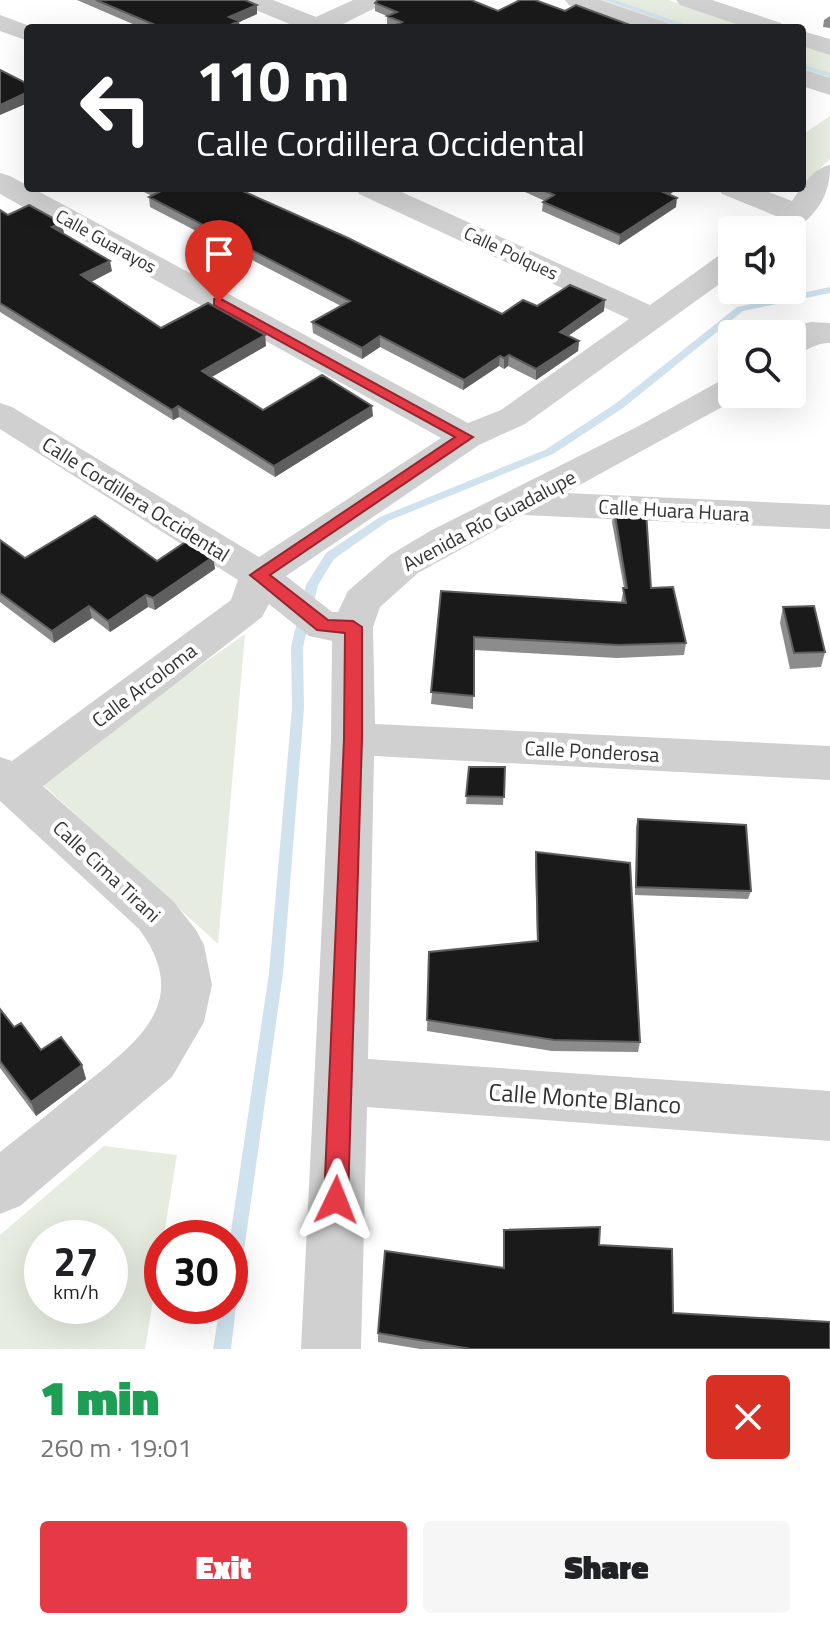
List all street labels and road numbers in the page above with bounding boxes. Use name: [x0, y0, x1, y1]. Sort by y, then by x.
street label: Calle Guarayos: [51, 202, 161, 280]
street label: Calle Polques: [460, 219, 562, 287]
street label: Calle Cordillera Occidental: [36, 429, 236, 569]
street label: Avenida Río Guadalupe: [397, 461, 581, 579]
street label: Calle Huara Huara: [598, 491, 750, 529]
street label: Calle Arcoloma: [85, 635, 203, 735]
street label: Calle Ponderosa: [524, 732, 660, 770]
street label: Calle Cima Tirani: [46, 813, 168, 929]
street label: Calle Monte Blanco: [487, 1073, 683, 1123]

